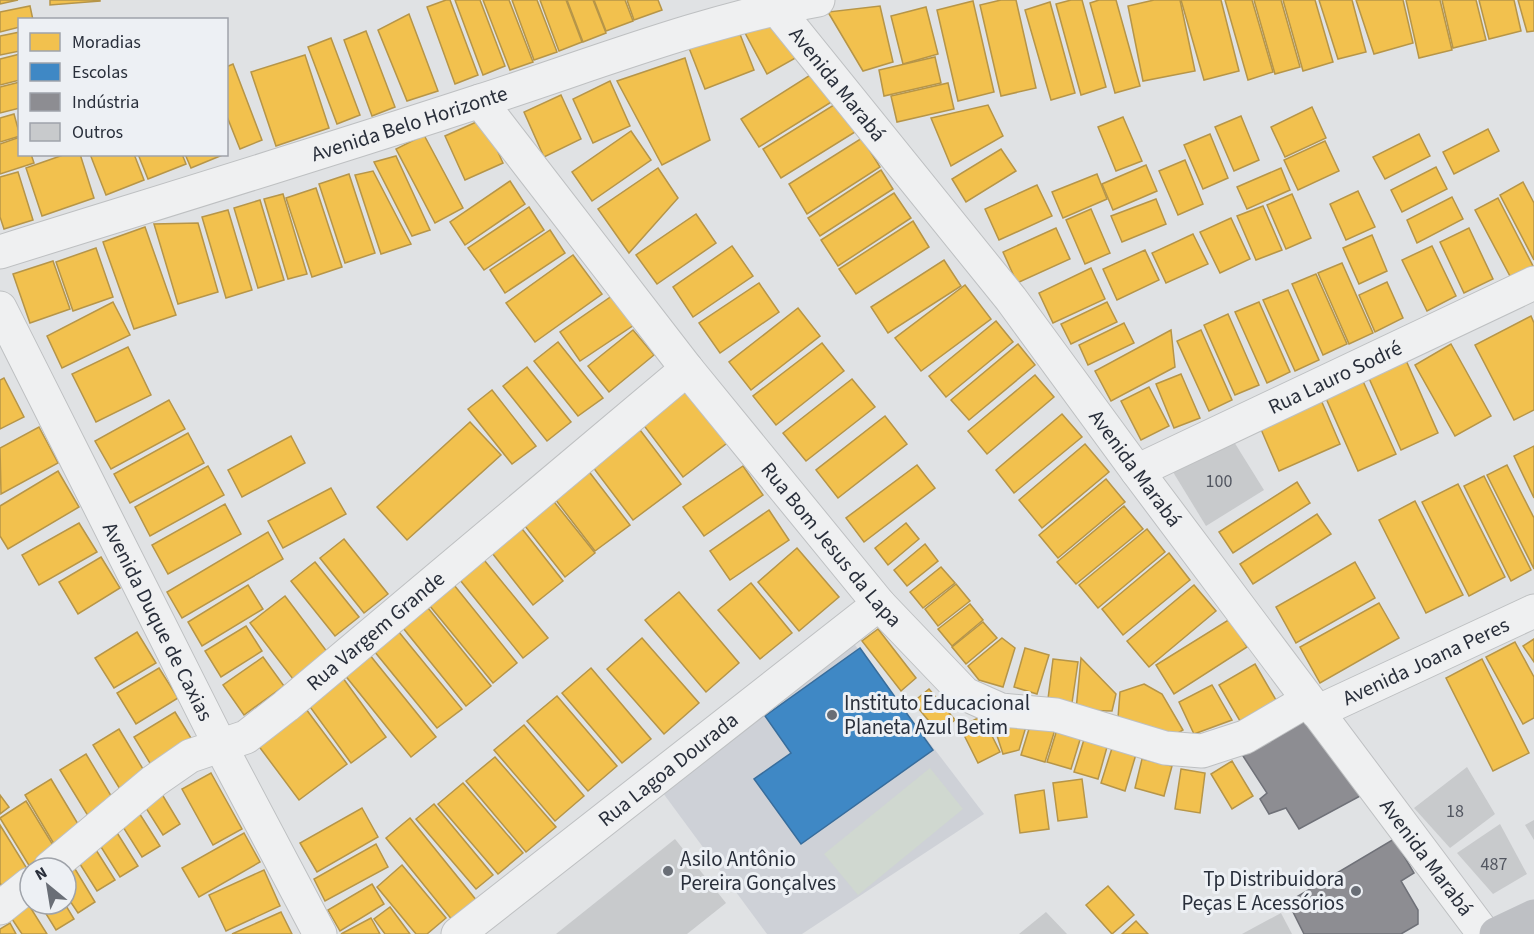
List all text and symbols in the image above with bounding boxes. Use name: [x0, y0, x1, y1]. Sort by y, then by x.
legend: [18, 18, 228, 156]
street label: Avenida Marabá: [782, 20, 893, 148]
text: Moradias: [72, 30, 141, 55]
text: Escolas: [72, 60, 128, 85]
street label: Avenida Belo Horizonte: [307, 78, 511, 169]
text: Indústria: [72, 90, 139, 115]
text: Outros: [72, 120, 123, 145]
street label: Rua Lauro Sodré: [1263, 333, 1407, 422]
street label: Avenida Marabá: [1082, 403, 1189, 533]
street label: Rua Bom Jesus da Lapa: [754, 456, 909, 634]
house number: 100: [1206, 469, 1232, 494]
street label: Avenida Duque de Caxias: [95, 517, 221, 726]
street label: Rua Vargem Grande: [300, 564, 451, 698]
street label: Avenida Joana Peres: [1338, 610, 1514, 713]
place label: Instituto Educacional Planeta Azul Betim: [844, 688, 1030, 742]
street label: Rua Lagoa Dourada: [592, 705, 745, 834]
marker: Instituto Educacional Planeta Azul Betim: [825, 708, 839, 722]
street label: Avenida Marabá: [1373, 792, 1480, 922]
house number: 18: [1446, 799, 1464, 824]
place label: Asilo Antônio Pereira Gonçalves: [680, 844, 836, 898]
house number: 487: [1481, 852, 1507, 877]
north arrow: [18, 856, 78, 916]
text: N: [31, 862, 51, 886]
marker: Asilo Antônio Pereira Gonçalves: [661, 864, 675, 878]
place label: Tp Distribuidora Peças E Acessórios: [1181, 864, 1344, 918]
marker: Tp Distribuidora Peças E Acessórios: [1349, 884, 1363, 898]

